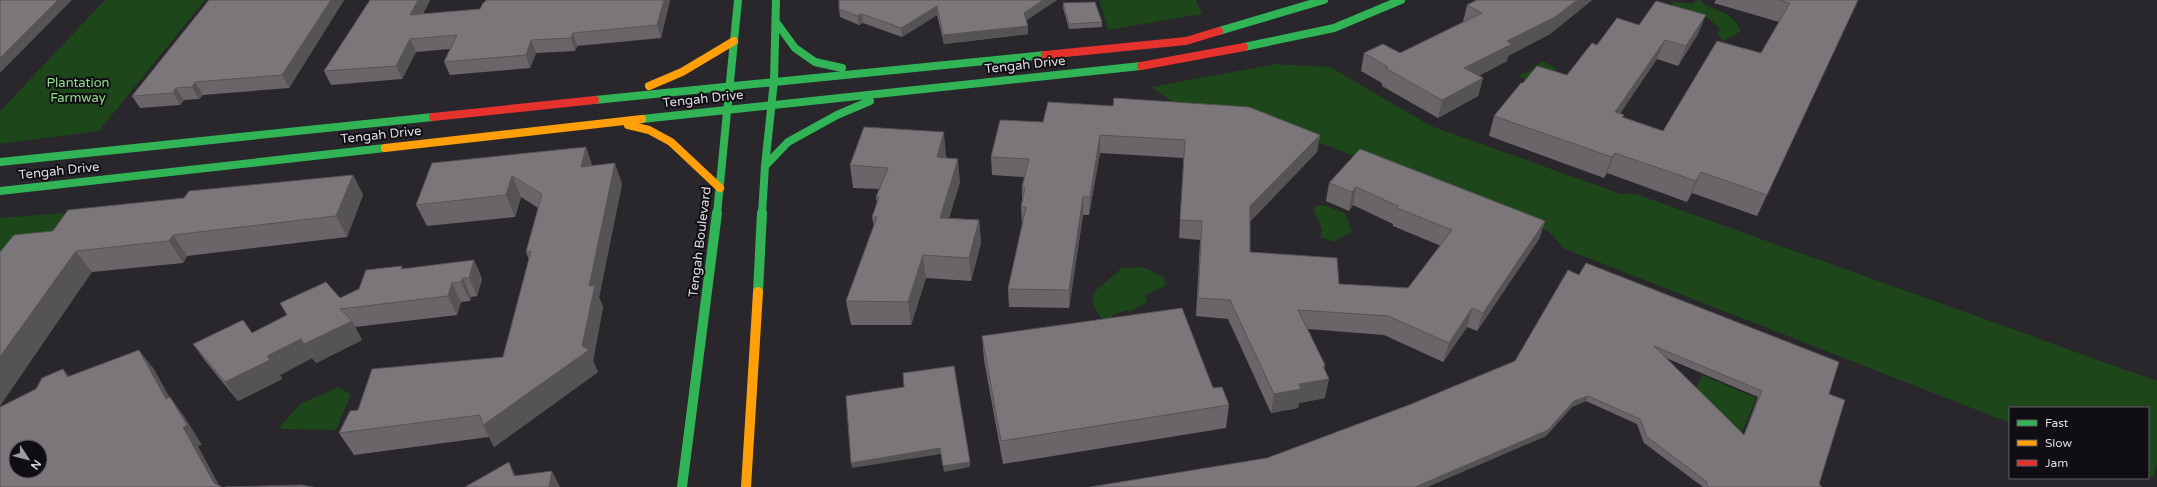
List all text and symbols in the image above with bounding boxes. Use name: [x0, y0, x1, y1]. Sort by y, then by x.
street label: Tengah Drive: [984, 53, 1066, 77]
park label: Plantation Farmway: [46, 75, 110, 106]
street label: Tengah Drive: [662, 87, 744, 111]
street label: Tengah Drive: [340, 123, 422, 147]
street label: Tengah Drive: [18, 159, 100, 183]
street label: Tengah Boulevard: [685, 186, 715, 298]
legend: [2009, 407, 2149, 479]
text: Fast: [2045, 416, 2069, 430]
text: Slow: [2045, 436, 2072, 450]
north arrow: [8, 439, 48, 479]
text: Jam: [2045, 456, 2068, 470]
text: N: [28, 457, 44, 472]

